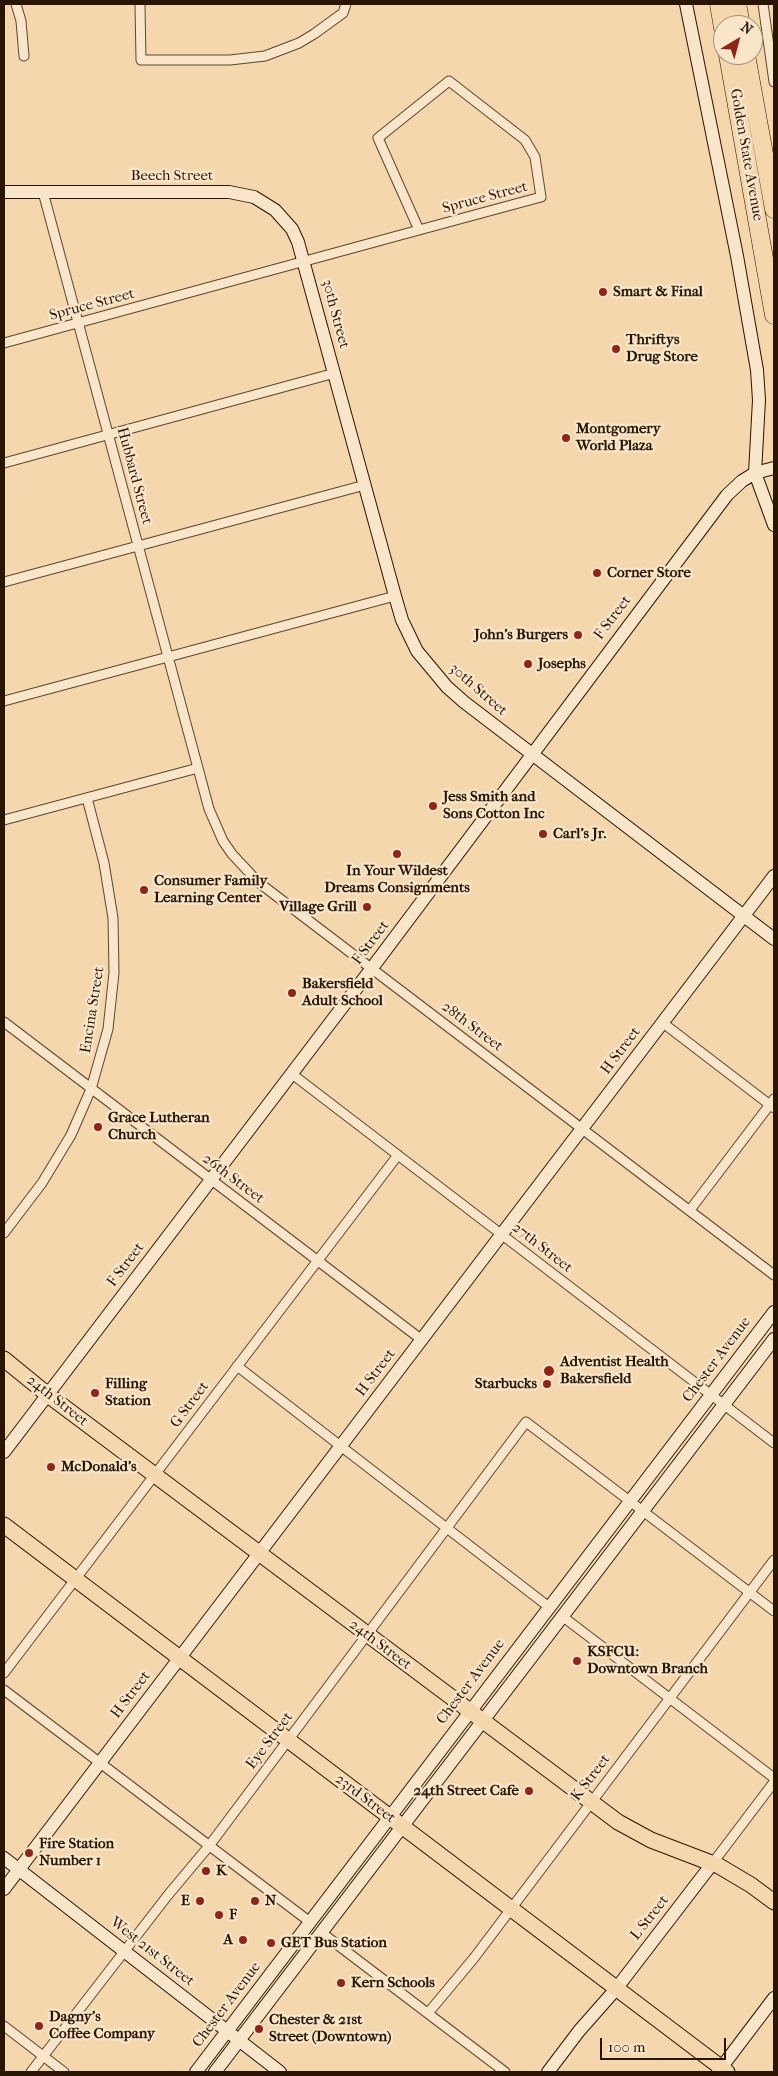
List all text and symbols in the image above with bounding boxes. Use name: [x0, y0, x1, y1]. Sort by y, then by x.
north arrow: [713, 15, 763, 65]
text: N: [737, 18, 756, 38]
street label: Golden State Avenue: [725, 87, 767, 223]
street label: Beech Street: [131, 167, 213, 185]
street label: Spruce Street: [440, 178, 530, 218]
street label: 30th Street: [317, 277, 353, 351]
place label: Smart & Final: [613, 283, 703, 301]
street label: Spruce Street: [47, 285, 137, 325]
marker: Smart & Final: [597, 286, 609, 298]
place label: Thriftys Drug Store: [626, 331, 698, 366]
marker: Thriftys Drug Store: [610, 343, 622, 355]
place label: Montgomery World Plaza: [576, 420, 661, 455]
street label: Hubbard Street: [112, 425, 156, 527]
marker: Montgomery World Plaza: [560, 432, 572, 444]
place label: Corner Store: [607, 564, 691, 582]
marker: Corner Store: [591, 567, 603, 579]
street label: F Street: [591, 592, 635, 644]
place label: John's Burgers: [474, 626, 568, 644]
marker: John's Burgers: [572, 629, 584, 641]
place label: Josephs: [538, 655, 586, 673]
marker: Josephs: [522, 658, 534, 670]
street label: 30th Street: [445, 660, 511, 720]
place label: Jess Smith and Sons Cotton Inc: [443, 788, 545, 823]
marker: Jess Smith and Sons Cotton Inc: [427, 800, 439, 812]
place label: Carl's Jr.: [553, 825, 606, 843]
marker: Carl's Jr.: [537, 828, 549, 840]
marker: In Your Wildest Dreams Consignments: [391, 848, 403, 860]
place label: In Your Wildest Dreams Consignments: [324, 862, 470, 897]
place label: Consumer Family Learning Center: [154, 872, 267, 907]
marker: Consumer Family Learning Center: [138, 884, 150, 896]
place label: Village Grill: [279, 898, 357, 916]
marker: Village Grill: [361, 901, 373, 913]
street label: F Street: [349, 917, 393, 969]
street label: Encina Street: [77, 965, 109, 1055]
place label: Bakersfield Adult School: [302, 975, 383, 1010]
marker: Bakersfield Adult School: [286, 987, 298, 999]
street label: 28th Street: [438, 998, 506, 1056]
street label: H Street: [597, 1024, 645, 1078]
place label: Grace Lutheran Church: [108, 1109, 210, 1144]
marker: Grace Lutheran Church: [92, 1121, 104, 1133]
street label: 26th Street: [199, 1150, 267, 1208]
street label: 27th Street: [508, 1219, 576, 1277]
street label: F Street: [104, 1239, 148, 1291]
street label: Chester Avenue: [679, 1314, 755, 1406]
street label: H Street: [352, 1346, 400, 1400]
place label: Adventist Health Bakersfield: [560, 1353, 669, 1388]
marker: Adventist Health Bakersfield: [542, 1364, 556, 1378]
street label: 24th Street: [23, 1371, 91, 1431]
place label: Filling Station: [105, 1375, 151, 1410]
place label: Starbucks: [475, 1375, 537, 1393]
street label: G Street: [167, 1378, 213, 1432]
marker: Starbucks: [541, 1378, 553, 1390]
marker: Filling Station: [89, 1387, 101, 1399]
place label: McDonald's: [61, 1458, 137, 1476]
marker: McDonald's: [45, 1461, 57, 1473]
street label: 24th Street: [345, 1616, 415, 1674]
street label: Chester Avenue: [433, 1636, 509, 1728]
place label: KSFCU: Downtown Branch: [587, 1643, 708, 1678]
marker: KSFCU: Downtown Branch: [571, 1655, 583, 1667]
street label: H Street: [107, 1668, 155, 1722]
street label: Eye Street: [243, 1709, 297, 1773]
street label: K Street: [568, 1751, 614, 1805]
street label: 23rd Street: [331, 1770, 399, 1828]
place label: 24th Street Cafe: [413, 1782, 519, 1800]
marker: 24th Street Cafe: [523, 1785, 535, 1797]
place label: Fire Station Number 1: [39, 1835, 114, 1870]
marker: Fire Station Number 1: [23, 1847, 35, 1859]
place label: K: [216, 1862, 227, 1880]
marker: K: [200, 1865, 212, 1877]
place label: E: [181, 1892, 190, 1910]
place label: N: [265, 1892, 276, 1910]
street label: L Street: [627, 1892, 673, 1944]
marker: E: [194, 1895, 206, 1907]
marker: N: [249, 1895, 261, 1907]
place label: F: [229, 1906, 237, 1924]
marker: F: [213, 1909, 225, 1921]
street label: West 21st Street: [106, 1914, 198, 1990]
place label: A: [223, 1931, 233, 1949]
marker: A: [237, 1934, 249, 1946]
place label: GET Bus Station: [281, 1934, 387, 1952]
marker: GET Bus Station: [265, 1937, 277, 1949]
street label: Chester Avenue: [189, 1959, 265, 2051]
place label: Kern Schools: [351, 1974, 435, 1992]
marker: Kern Schools: [335, 1977, 347, 1989]
place label: Dagny's Coffee Company: [49, 2008, 155, 2043]
place label: Chester & 21st Street (Downtown): [269, 2011, 391, 2046]
marker: Dagny's Coffee Company: [33, 2020, 45, 2032]
marker: Chester & 21st Street (Downtown): [253, 2023, 265, 2035]
scale bar: [603, 2028, 729, 2060]
text: 100 m: [608, 2038, 646, 2056]

